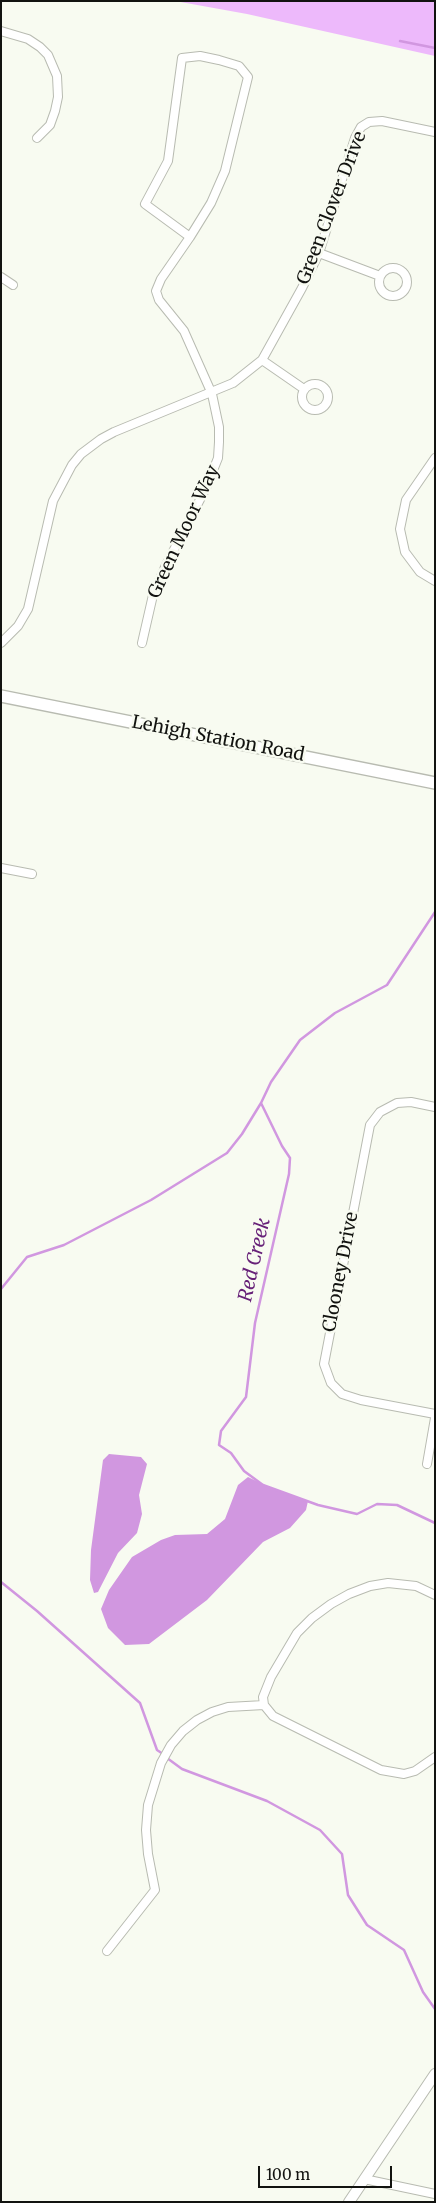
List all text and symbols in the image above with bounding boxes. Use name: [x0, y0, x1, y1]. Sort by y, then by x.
street label: Green Clover Drive: [293, 129, 371, 287]
street label: Green Moor Way: [144, 462, 224, 602]
street label: Lehigh Station Road: [130, 712, 306, 766]
street label: Clooney Drive: [319, 1210, 363, 1334]
water label: Red Creek: [234, 1216, 276, 1304]
scale bar: [261, 2156, 395, 2188]
text: 100 m: [266, 2165, 310, 2184]

